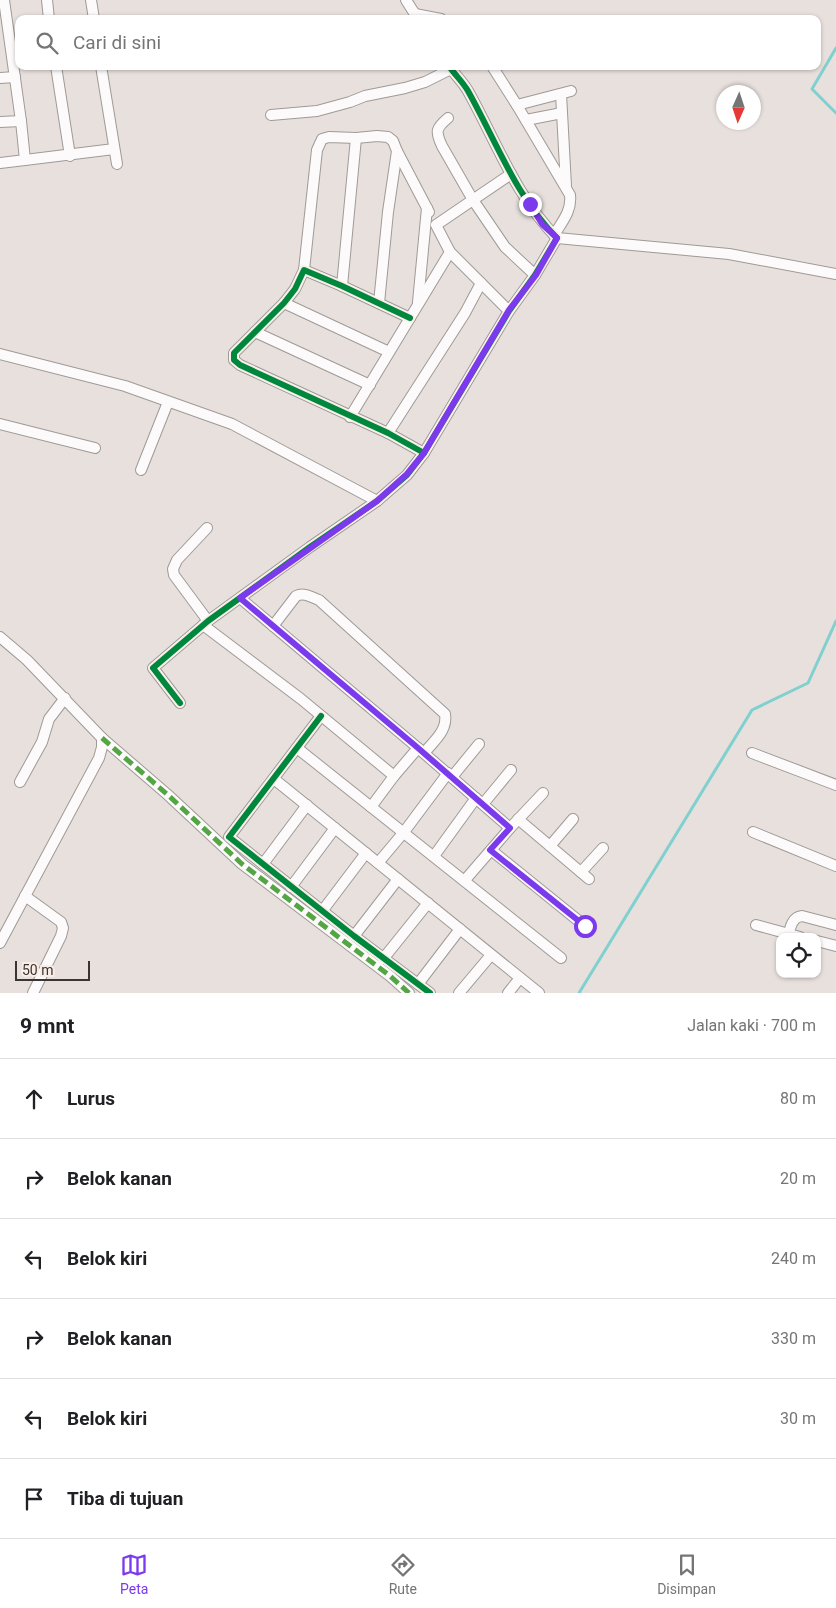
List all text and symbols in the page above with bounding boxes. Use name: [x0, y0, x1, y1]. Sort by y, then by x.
search box: [15, 15, 821, 70]
icon: search: [33, 29, 61, 57]
text: Cari di sini: [73, 31, 161, 54]
north arrow: [716, 85, 761, 130]
route end: [519, 193, 542, 216]
route start: [574, 915, 597, 938]
map controls: [776, 933, 821, 978]
button: locate: [776, 933, 821, 978]
scale bar: [15, 958, 90, 981]
text: 50 m: [22, 962, 54, 978]
text: 9 mnt: [20, 1014, 74, 1038]
text: Jalan kaki · 700 m: [687, 1016, 816, 1035]
icon: ahead: [20, 1085, 48, 1113]
text: Lurus: [67, 1087, 115, 1110]
text: 80 m: [780, 1089, 816, 1108]
icon: right: [20, 1165, 48, 1193]
text: Belok kanan: [67, 1167, 172, 1190]
text: 20 m: [780, 1169, 816, 1188]
icon: left: [20, 1245, 48, 1273]
text: Belok kiri: [67, 1247, 147, 1270]
text: 240 m: [771, 1249, 816, 1268]
icon: right: [20, 1325, 48, 1353]
text: Belok kanan: [67, 1327, 172, 1350]
text: 330 m: [771, 1329, 816, 1348]
icon: left: [20, 1405, 48, 1433]
text: Belok kiri: [67, 1407, 147, 1430]
text: 30 m: [780, 1409, 816, 1428]
icon: arrive: [20, 1485, 48, 1513]
text: Tiba di tujuan: [67, 1487, 183, 1510]
tab: Peta: [120, 1551, 148, 1597]
tab: Rute: [389, 1551, 417, 1597]
tab: Disimpan: [657, 1551, 716, 1597]

